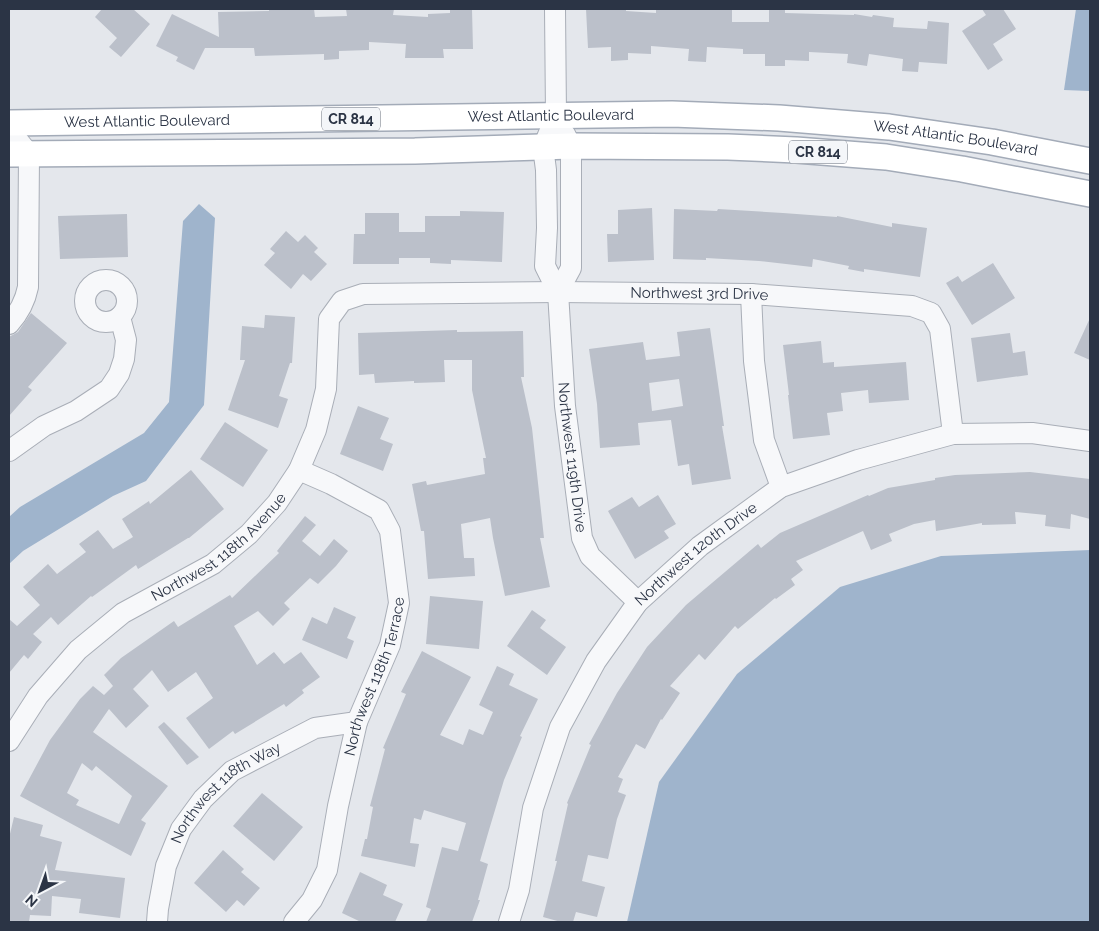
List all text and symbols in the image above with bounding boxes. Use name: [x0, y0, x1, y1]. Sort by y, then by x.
street label: West Atlantic Boulevard: [468, 106, 634, 126]
road number: CR 814: [322, 108, 380, 130]
street label: West Atlantic Boulevard: [64, 111, 230, 131]
street label: West Atlantic Boulevard: [873, 117, 1039, 160]
road number: CR 814: [789, 140, 847, 163]
street label: Northwest 3rd Drive: [630, 284, 769, 304]
street label: Northwest 119th Drive: [555, 382, 590, 534]
street label: Northwest 118th Avenue: [148, 490, 290, 605]
street label: Northwest 120th Drive: [631, 498, 761, 609]
street label: Northwest 118th Terrace: [341, 596, 408, 758]
street label: Northwest 118th Way: [167, 738, 284, 846]
north arrow: [15, 866, 65, 916]
text: N: [22, 891, 41, 910]

